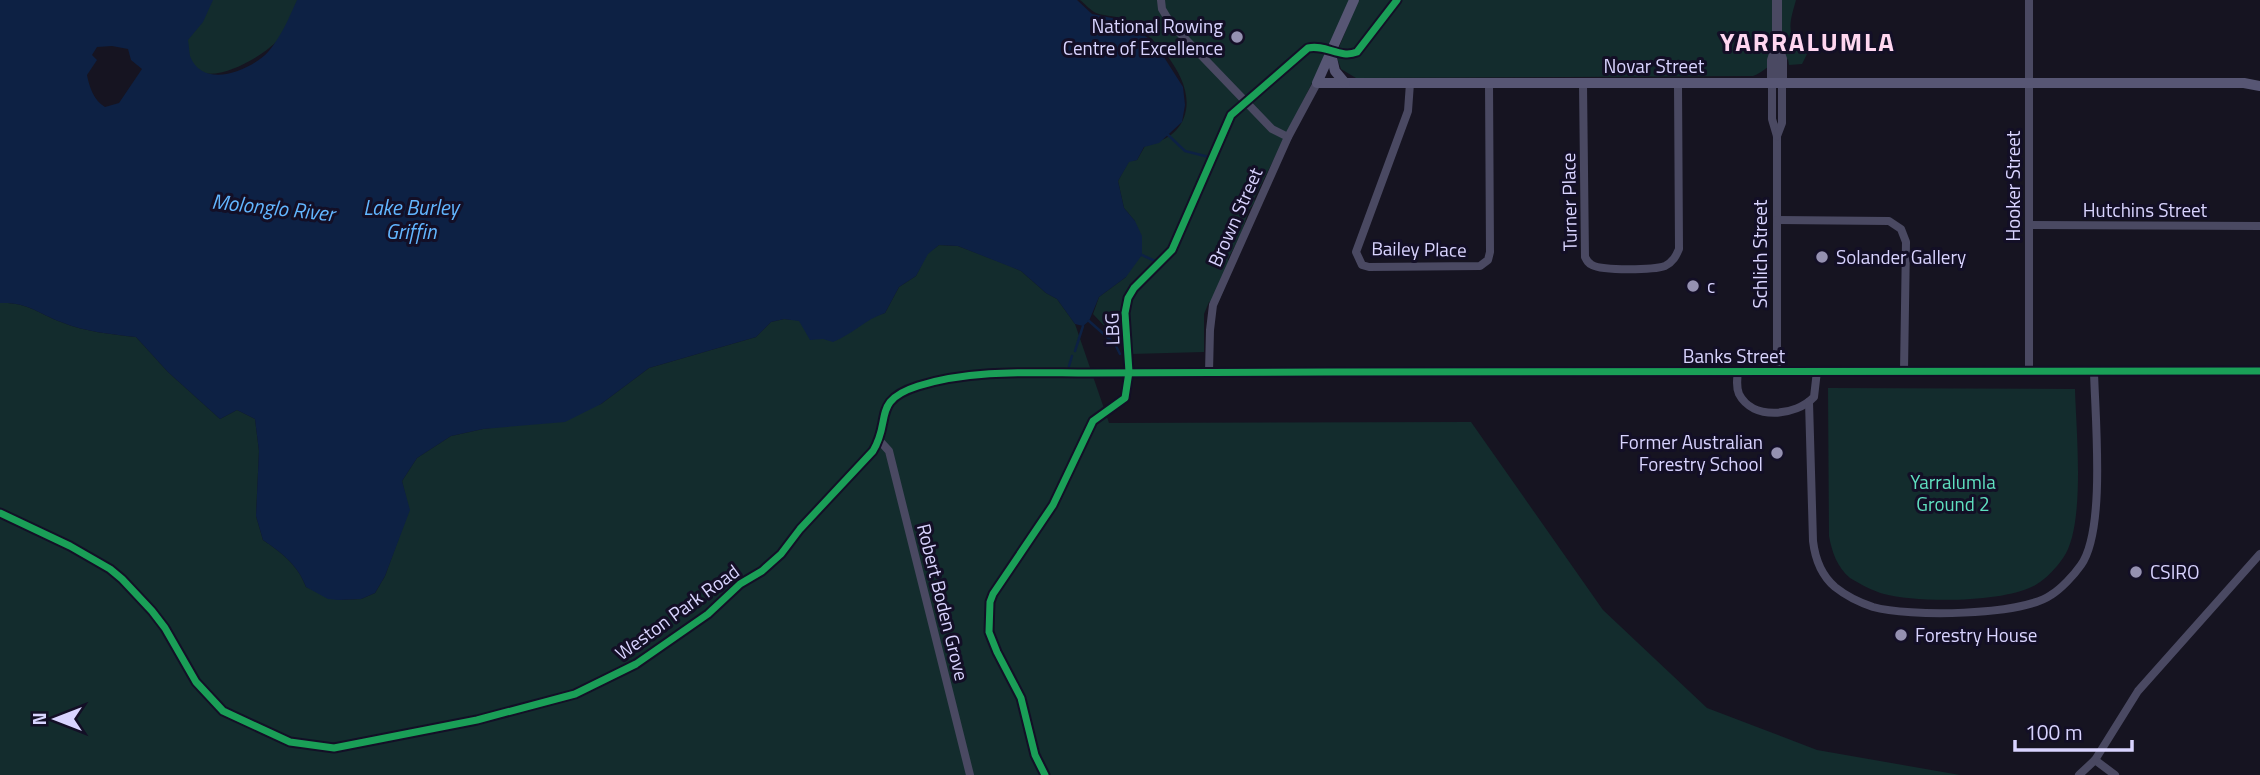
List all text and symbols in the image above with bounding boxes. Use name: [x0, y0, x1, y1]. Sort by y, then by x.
place label: National Rowing Centre of Excellence: [1063, 11, 1223, 62]
district label: YARRALUMLA: [1720, 22, 1896, 61]
marker: National Rowing Centre of Excellence: [1229, 29, 1245, 45]
street label: Novar Street: [1604, 51, 1705, 80]
street label: Hooker Street: [1998, 130, 2027, 241]
street label: Turner Place: [1553, 153, 1584, 252]
street label: Brown Street: [1200, 162, 1269, 271]
water label: Molonglo River: [210, 185, 338, 230]
water label: Lake Burley Griffin: [363, 191, 461, 247]
street label: Hutchins Street: [2083, 195, 2208, 224]
street label: Schlich Street: [1745, 199, 1774, 308]
street label: Bailey Place: [1371, 233, 1467, 264]
place label: Solander Gallery: [1836, 242, 1966, 271]
marker: Solander Gallery: [1814, 249, 1830, 265]
place label: c: [1707, 271, 1715, 300]
marker: c: [1685, 278, 1701, 294]
street label: LBG: [1096, 312, 1127, 346]
street label: Banks Street: [1683, 341, 1786, 370]
place label: Former Australian Forestry School: [1619, 427, 1763, 478]
marker: Former Australian Forestry School: [1769, 445, 1785, 461]
park label: Yarralumla Ground 2: [1910, 467, 1996, 518]
street label: Robert Boden Grove: [910, 520, 977, 683]
street label: Weston Park Road: [608, 556, 745, 667]
place label: CSIRO: [2150, 557, 2200, 586]
marker: CSIRO: [2128, 564, 2144, 580]
place label: Forestry House: [1915, 620, 2037, 649]
marker: Forestry House: [1893, 627, 1909, 643]
north arrow: [21, 684, 91, 754]
scale bar: [2015, 708, 2132, 752]
text: N: [24, 712, 53, 726]
text: 100 m: [2025, 716, 2082, 748]

